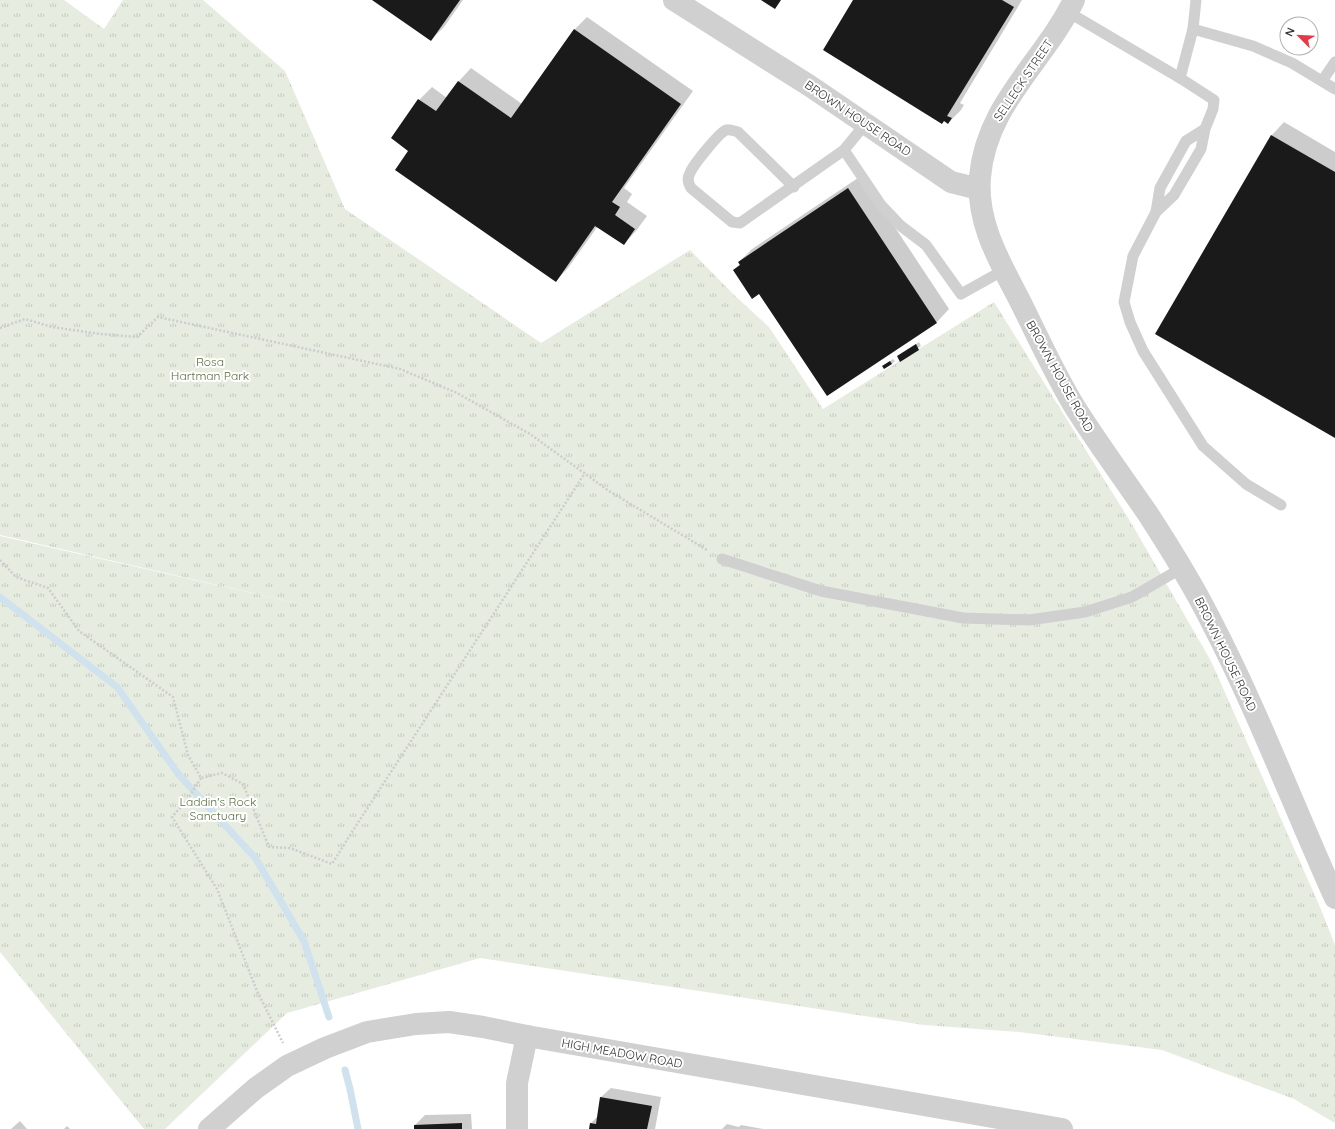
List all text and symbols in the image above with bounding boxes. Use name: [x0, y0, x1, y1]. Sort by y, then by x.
north arrow: [1279, 16, 1319, 56]
text: N: [1282, 25, 1298, 38]
street label: SELLECK STREET: [990, 36, 1056, 124]
street label: BROWN HOUSE ROAD: [802, 77, 914, 159]
street label: BROWN HOUSE ROAD: [1023, 318, 1097, 435]
park label: Rosa Hartman Park: [171, 354, 249, 383]
street label: BROWN HOUSE ROAD: [1192, 595, 1260, 714]
park label: Laddin's Rock Sanctuary: [180, 794, 256, 823]
street label: HIGH MEADOW ROAD: [560, 1035, 684, 1071]

